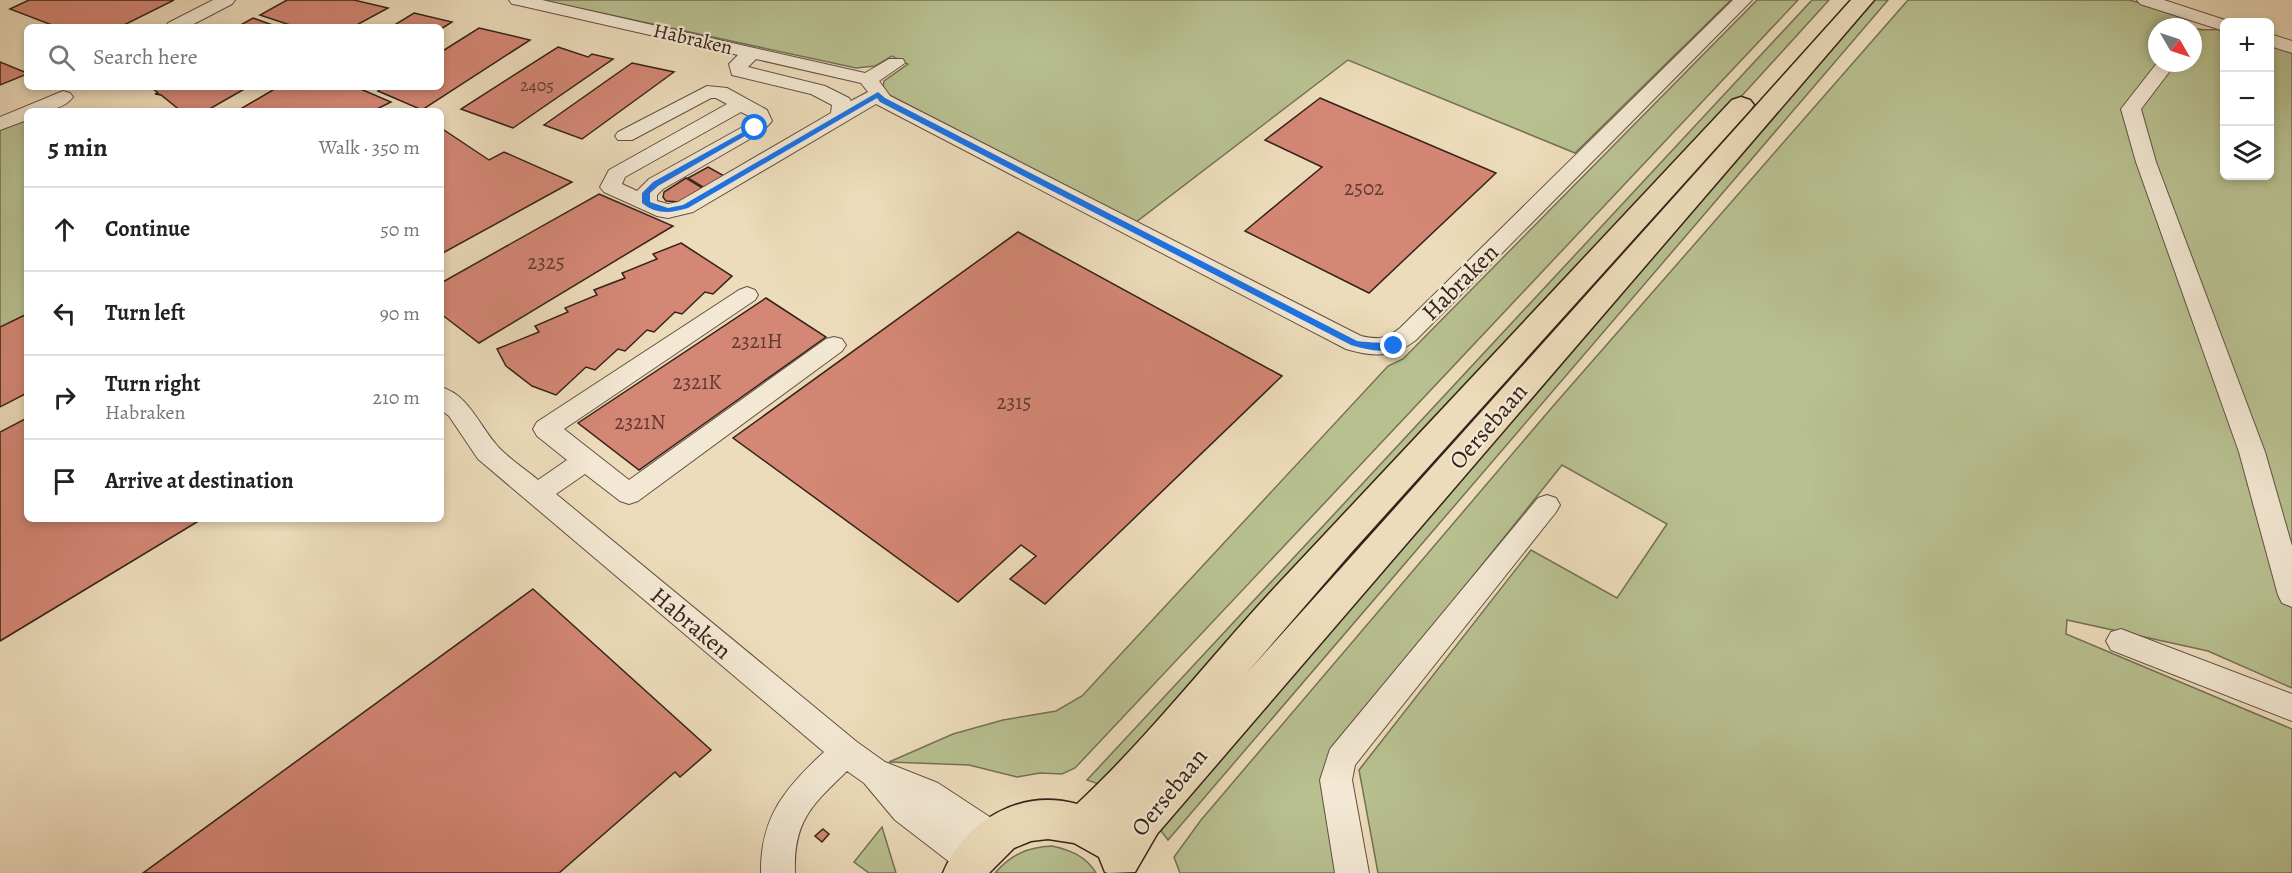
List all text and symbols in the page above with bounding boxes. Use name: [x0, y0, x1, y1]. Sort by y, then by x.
street label: Habraken: [651, 17, 735, 61]
north arrow: [2148, 18, 2202, 72]
map controls: [2220, 18, 2274, 180]
button: +: [2220, 18, 2274, 72]
search box: [24, 24, 444, 90]
icon: search: [45, 41, 78, 74]
text: Search here: [93, 42, 198, 72]
button: −: [2220, 72, 2274, 126]
house number: 2405: [520, 73, 554, 97]
route start: [741, 114, 767, 140]
button: layers: [2220, 126, 2274, 180]
text: 5 min: [48, 130, 108, 165]
text: Walk · 350 m: [319, 134, 420, 161]
house number: 2502: [1344, 174, 1384, 202]
icon: ahead: [48, 213, 81, 246]
text: Continue: [105, 214, 190, 244]
text: 50 m: [380, 216, 420, 243]
street label: Habraken: [1415, 237, 1505, 327]
house number: 2325: [527, 248, 565, 276]
icon: left: [48, 297, 81, 330]
text: Turn left: [105, 298, 185, 328]
text: 90 m: [380, 300, 420, 327]
house number: 2321H: [731, 327, 783, 355]
route end: [1380, 332, 1406, 358]
house number: 2321K: [672, 368, 722, 396]
text: Turn right: [105, 369, 201, 399]
street label: Oersebaan: [1442, 376, 1534, 476]
icon: right: [48, 381, 81, 414]
text: 210 m: [372, 384, 420, 411]
house number: 2315: [997, 388, 1031, 416]
text: Habraken: [105, 399, 185, 426]
house number: 2321N: [615, 408, 665, 436]
icon: arrive: [48, 465, 81, 498]
text: Arrive at destination: [105, 466, 294, 496]
street label: Habraken: [644, 580, 738, 666]
street label: Oersebaan: [1124, 741, 1214, 843]

